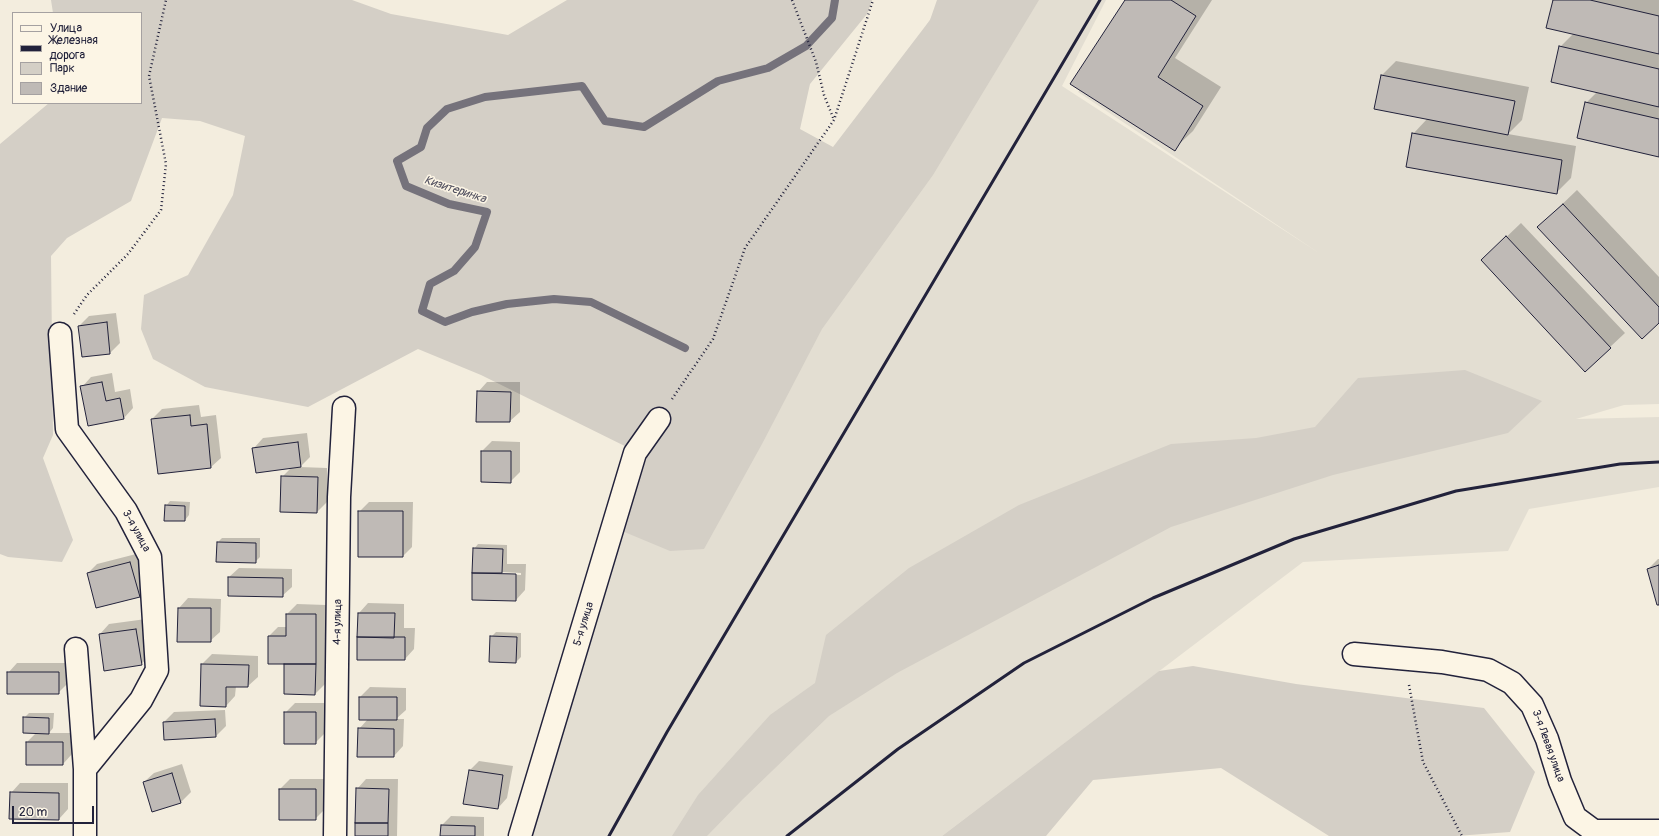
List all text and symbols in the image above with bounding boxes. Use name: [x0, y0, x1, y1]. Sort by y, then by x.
legend: [12, 12, 142, 104]
text: Улица: [50, 21, 82, 36]
text: Железная дорога: [50, 33, 98, 63]
text: Парк: [50, 61, 75, 76]
text: Здание: [50, 81, 87, 96]
water label: Кизитеринка: [422, 173, 488, 207]
street label: 3-я улица: [119, 508, 153, 554]
street label: 4-я улица: [331, 599, 345, 645]
street label: 5-я улица: [571, 600, 597, 648]
street label: 3-я Левая улица: [1529, 708, 1567, 784]
scale bar: [14, 798, 96, 824]
text: 20 m: [19, 805, 47, 820]

